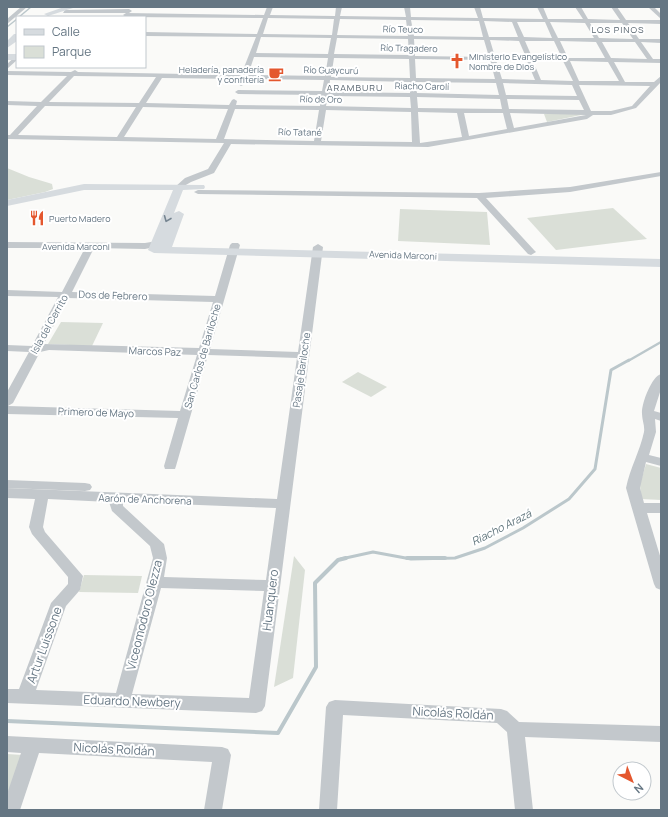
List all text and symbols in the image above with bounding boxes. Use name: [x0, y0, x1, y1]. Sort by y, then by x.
legend: [16, 16, 146, 68]
street label: Río Teuco: [383, 22, 423, 36]
text: Calle: [52, 23, 80, 40]
district label: LOS PINOS: [591, 23, 645, 36]
street label: Río Tragadero: [380, 41, 438, 55]
text: Parque: [52, 43, 91, 60]
place label: Ministerio Evangelístico Nombre de Dios: [469, 50, 567, 73]
church icon: Ministerio Evangelístico Nombre de Dios: [448, 52, 466, 70]
place label: Heladería, panadería y confitería: [179, 63, 264, 86]
street label: Río Guaycurú: [303, 63, 359, 77]
cafe icon: Heladería, panadería y confitería: [267, 65, 285, 83]
street label: Riacho Carolí: [395, 79, 449, 93]
district label: ARAMBURU: [327, 81, 383, 94]
street label: Río de Oro: [300, 92, 342, 106]
street label: Río Tatané: [278, 125, 322, 139]
restaurant icon: Puerto Madero: [28, 209, 46, 227]
place label: Puerto Madero: [49, 212, 110, 225]
one-way arrow: [163, 215, 171, 222]
street label: Avenida Marconi: [42, 240, 110, 253]
street label: Avenida Marconi: [369, 247, 437, 263]
street label: Dos de Febrero: [78, 287, 148, 303]
street label: Isla del Cerrito: [27, 292, 71, 356]
street label: San Carlos de Bariloche: [180, 302, 224, 410]
street label: Pasaje Bariloche: [289, 331, 313, 408]
street label: Marcos Paz: [128, 343, 182, 359]
street label: Primero de Mayo: [58, 404, 134, 420]
street label: Aarón de Anchorena: [98, 490, 192, 508]
water label: Riacho Arazá: [468, 505, 534, 549]
street label: Viceomodoro Olezza: [122, 558, 166, 672]
street label: Huanquero: [258, 568, 282, 632]
street label: Artur Luissone: [22, 604, 66, 686]
street label: Eduardo Newbery: [83, 691, 182, 711]
street label: Nicolás Roldán: [412, 702, 494, 724]
street label: Nicolás Roldán: [73, 738, 155, 760]
north arrow: [612, 761, 652, 801]
text: N: [631, 781, 647, 797]

